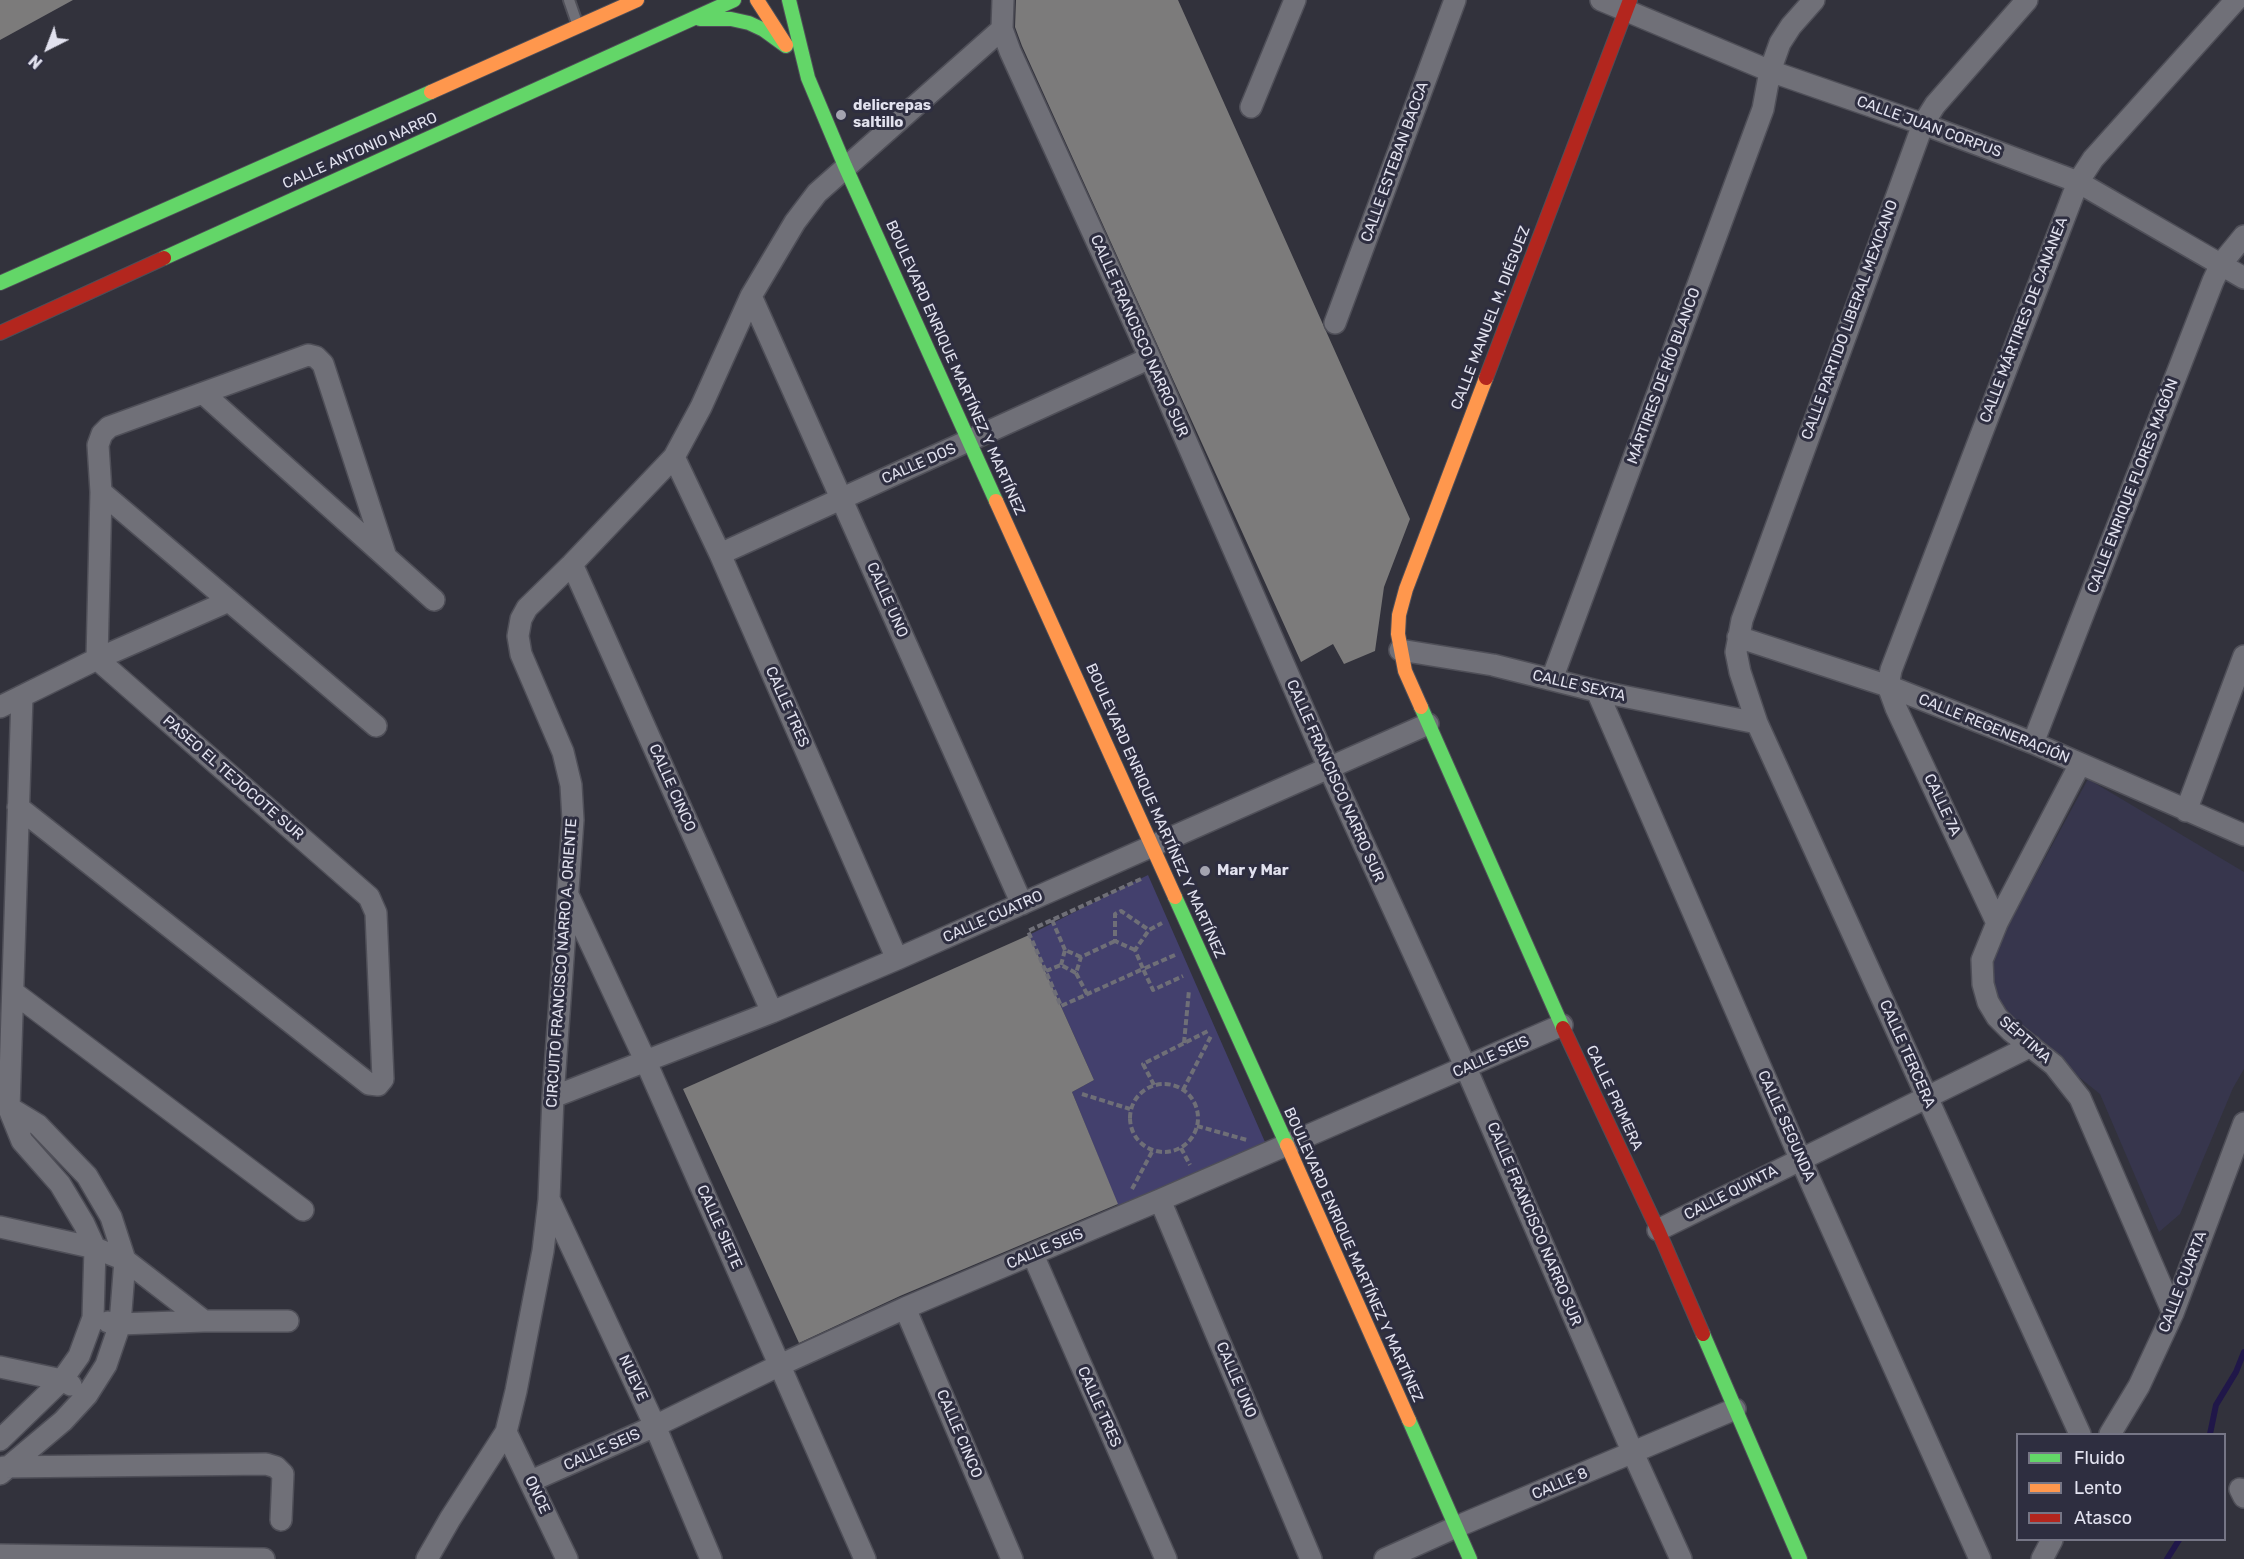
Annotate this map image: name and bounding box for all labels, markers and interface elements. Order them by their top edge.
north arrow [18,18,78,78]
text: N [25,51,46,73]
street label: CALLE ESTEBAN BACCA [1358,79,1432,245]
street label: CALLE JUAN CORPUS [1854,92,2004,162]
place label: delicrepas saltillo [853,97,931,132]
marker: delicrepas saltillo [834,108,848,122]
street label: CALLE ANTONIO NARRO [280,109,440,193]
street label: CALLE PARTIDO LIBERAL MEXICANO [1798,198,1902,442]
street label: CALLE MÁRTIRES DE CANANEA [1976,215,2072,425]
street label: BOULEVARD ENRIQUE MARTÍNEZ Y MARTÍNEZ [882,218,1028,518]
street label: CALLE MANUEL M. DIÉGUEZ [1448,224,1534,412]
street label: CALLE FRANCISCO NARRO SUR [1086,232,1192,440]
street label: MÁRTIRES DE RÍO BLANCO [1624,285,1704,467]
street label: CALLE ENRIQUE FLORES MAGÓN [2084,376,2182,596]
street label: CALLE DOS [879,440,959,488]
street label: CALLE UNO [862,559,912,641]
street label: BOULEVARD ENRIQUE MARTÍNEZ Y MARTÍNEZ [1082,661,1228,961]
street label: CALLE TRES [761,664,813,750]
street label: CALLE SEXTA [1531,667,1627,705]
street label: CALLE FRANCISCO NARRO SUR [1282,677,1388,885]
street label: CALLE REGENERACIÓN [1916,690,2072,768]
street label: PASEO EL TEJOCOTE SUR [159,712,307,844]
street label: CALLE CINCO [645,741,699,835]
street label: CALLE 7A [1920,771,1964,839]
street label: CIRCUITO FRANCISCO NARRO A. ORIENTE [543,818,581,1108]
place label: Mar y Mar [1217,862,1289,880]
marker: Mar y Mar [1198,864,1212,878]
street label: CALLE CUATRO [940,887,1046,947]
street label: CALLE TERCERA [1875,997,1939,1111]
street label: SÉPTIMA [1995,1013,2055,1067]
street label: CALLE SEIS [1450,1032,1532,1082]
street label: CALLE PRIMERA [1582,1043,1646,1153]
street label: CALLE SEGUNDA [1754,1068,1818,1184]
street label: BOULEVARD ENRIQUE MARTÍNEZ Y MARTÍNEZ [1280,1105,1426,1405]
street label: CALLE FRANCISCO NARRO SUR [1483,1119,1585,1329]
street label: CALLE QUINTA [1681,1162,1781,1224]
street label: CALLE SIETE [692,1182,746,1272]
street label: CALLE SEIS [1004,1225,1086,1273]
street label: CALLE CUARTA [2155,1229,2211,1335]
street label: CALLE UNO [1212,1339,1260,1421]
street label: NUEVE [615,1352,651,1404]
street label: CALLE TRES [1073,1364,1125,1450]
street label: CALLE CINCO [932,1387,986,1481]
street label: CALLE SEIS [561,1425,643,1475]
legend [2016,1433,2226,1541]
text: Fluido [2074,1447,2125,1469]
street label: CALLE 8 [1529,1464,1591,1504]
street label: ONCE [520,1473,554,1517]
text: Lento [2074,1477,2122,1499]
text: Atasco [2074,1507,2132,1529]

